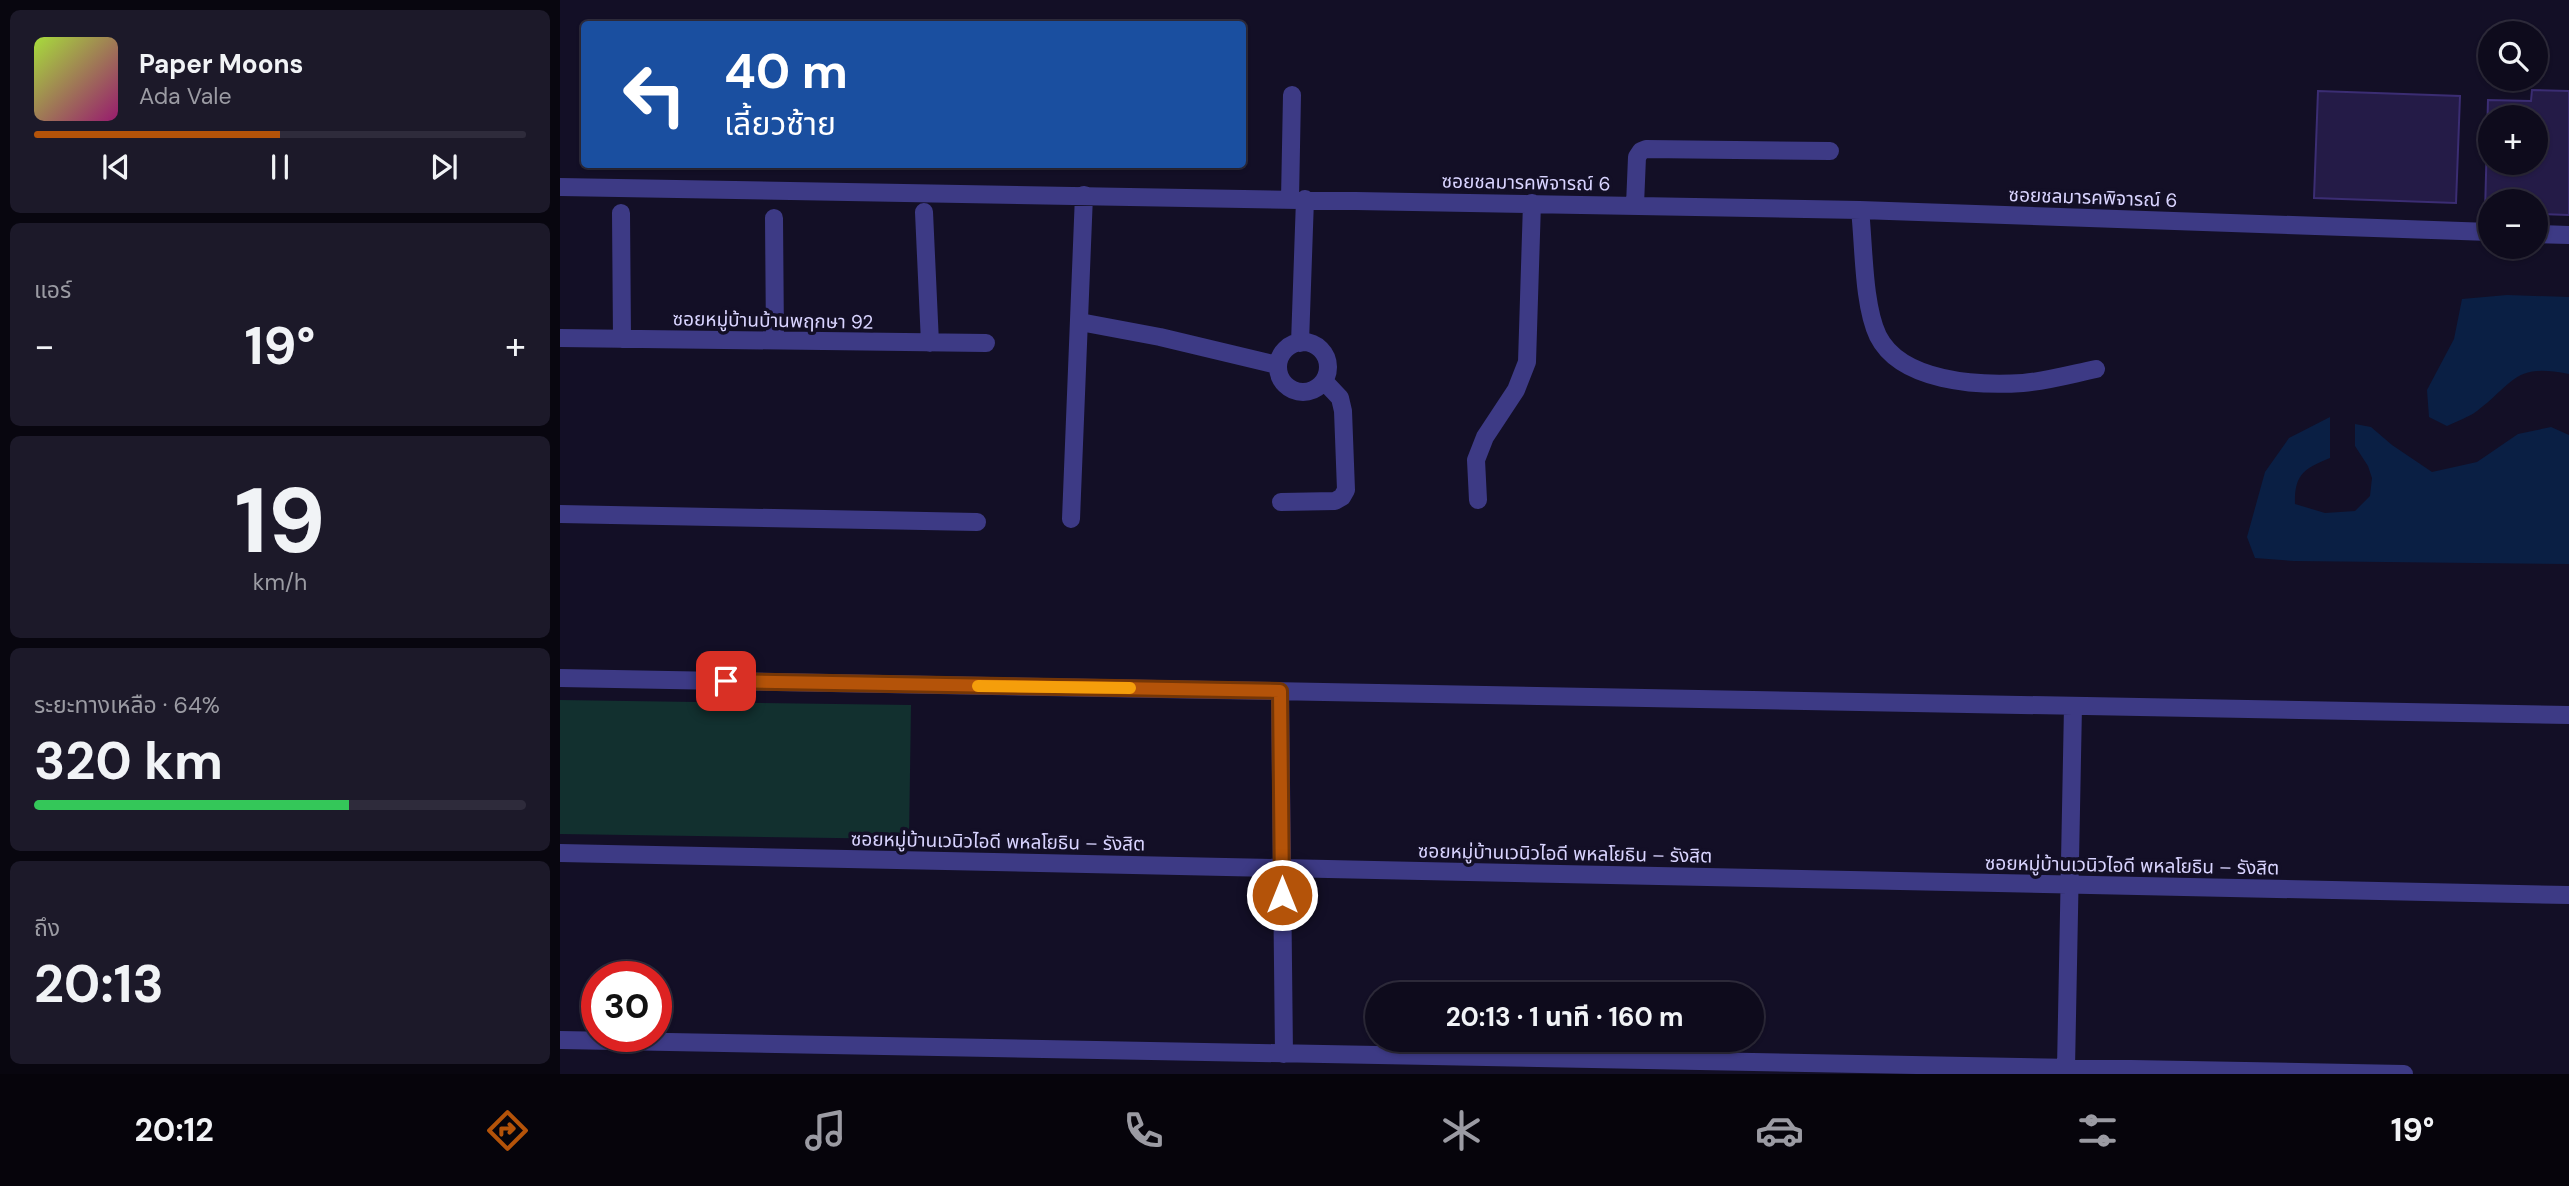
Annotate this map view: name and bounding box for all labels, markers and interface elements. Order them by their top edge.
map controls [2478,21,2548,259]
button: search [2478,21,2548,91]
text: 40 m [724,39,848,103]
text: Paper Moons [139,47,303,81]
icon: left [609,49,700,140]
text: Ada Vale [139,81,232,111]
text: เลี้ยวซ้าย [724,103,836,145]
button: + [2478,105,2548,175]
icon: previous [97,148,135,186]
icon: pause [261,148,299,186]
icon: next [425,148,463,186]
street label: ซอยชลมารคพิจารณ์ 6 [1441,169,1611,196]
street label: ซอยชลมารคพิจารณ์ 6 [2008,182,2178,213]
button: − [2478,189,2548,259]
text: แอร์ [34,275,71,305]
street label: ซอยหมู่บ้านบ้านพฤกษา 92 [672,306,874,335]
text: 19° [245,312,315,380]
text: − [34,321,55,371]
text: + [505,321,526,371]
text: 19 [235,462,325,580]
text: km/h [253,567,307,597]
pin [696,651,756,711]
icon: arrive [707,662,745,700]
text: ระยะทางเหลือ · 64% [34,690,220,720]
text: 320 km [34,727,223,795]
street label: ซอยหมู่บ้านเวนิวไอดี พหลโยธิน – รังสิต [851,826,1145,857]
street label: ซอยหมู่บ้านเวนิวไอดี พหลโยธิน – รังสิต [1418,838,1712,869]
street label: ซอยหมู่บ้านเวนิวไอดี พหลโยธิน – รังสิต [1985,850,2279,881]
position arrow [1245,858,1319,932]
text: ถึง [34,913,60,943]
text: 20:13 [34,950,164,1018]
speed limit sign: 30 [581,961,672,1052]
text: 20:13 · 1 นาที · 160 m [1446,1000,1683,1034]
icon: directions [483,1106,532,1155]
icon: music [801,1106,850,1155]
icon: phone [1119,1106,1168,1155]
icon: climate [1437,1106,1486,1155]
icon: car [1755,1106,1804,1155]
icon: filters [2073,1106,2122,1155]
text: 20:12 [135,1109,214,1151]
text: 19° [2391,1109,2434,1151]

